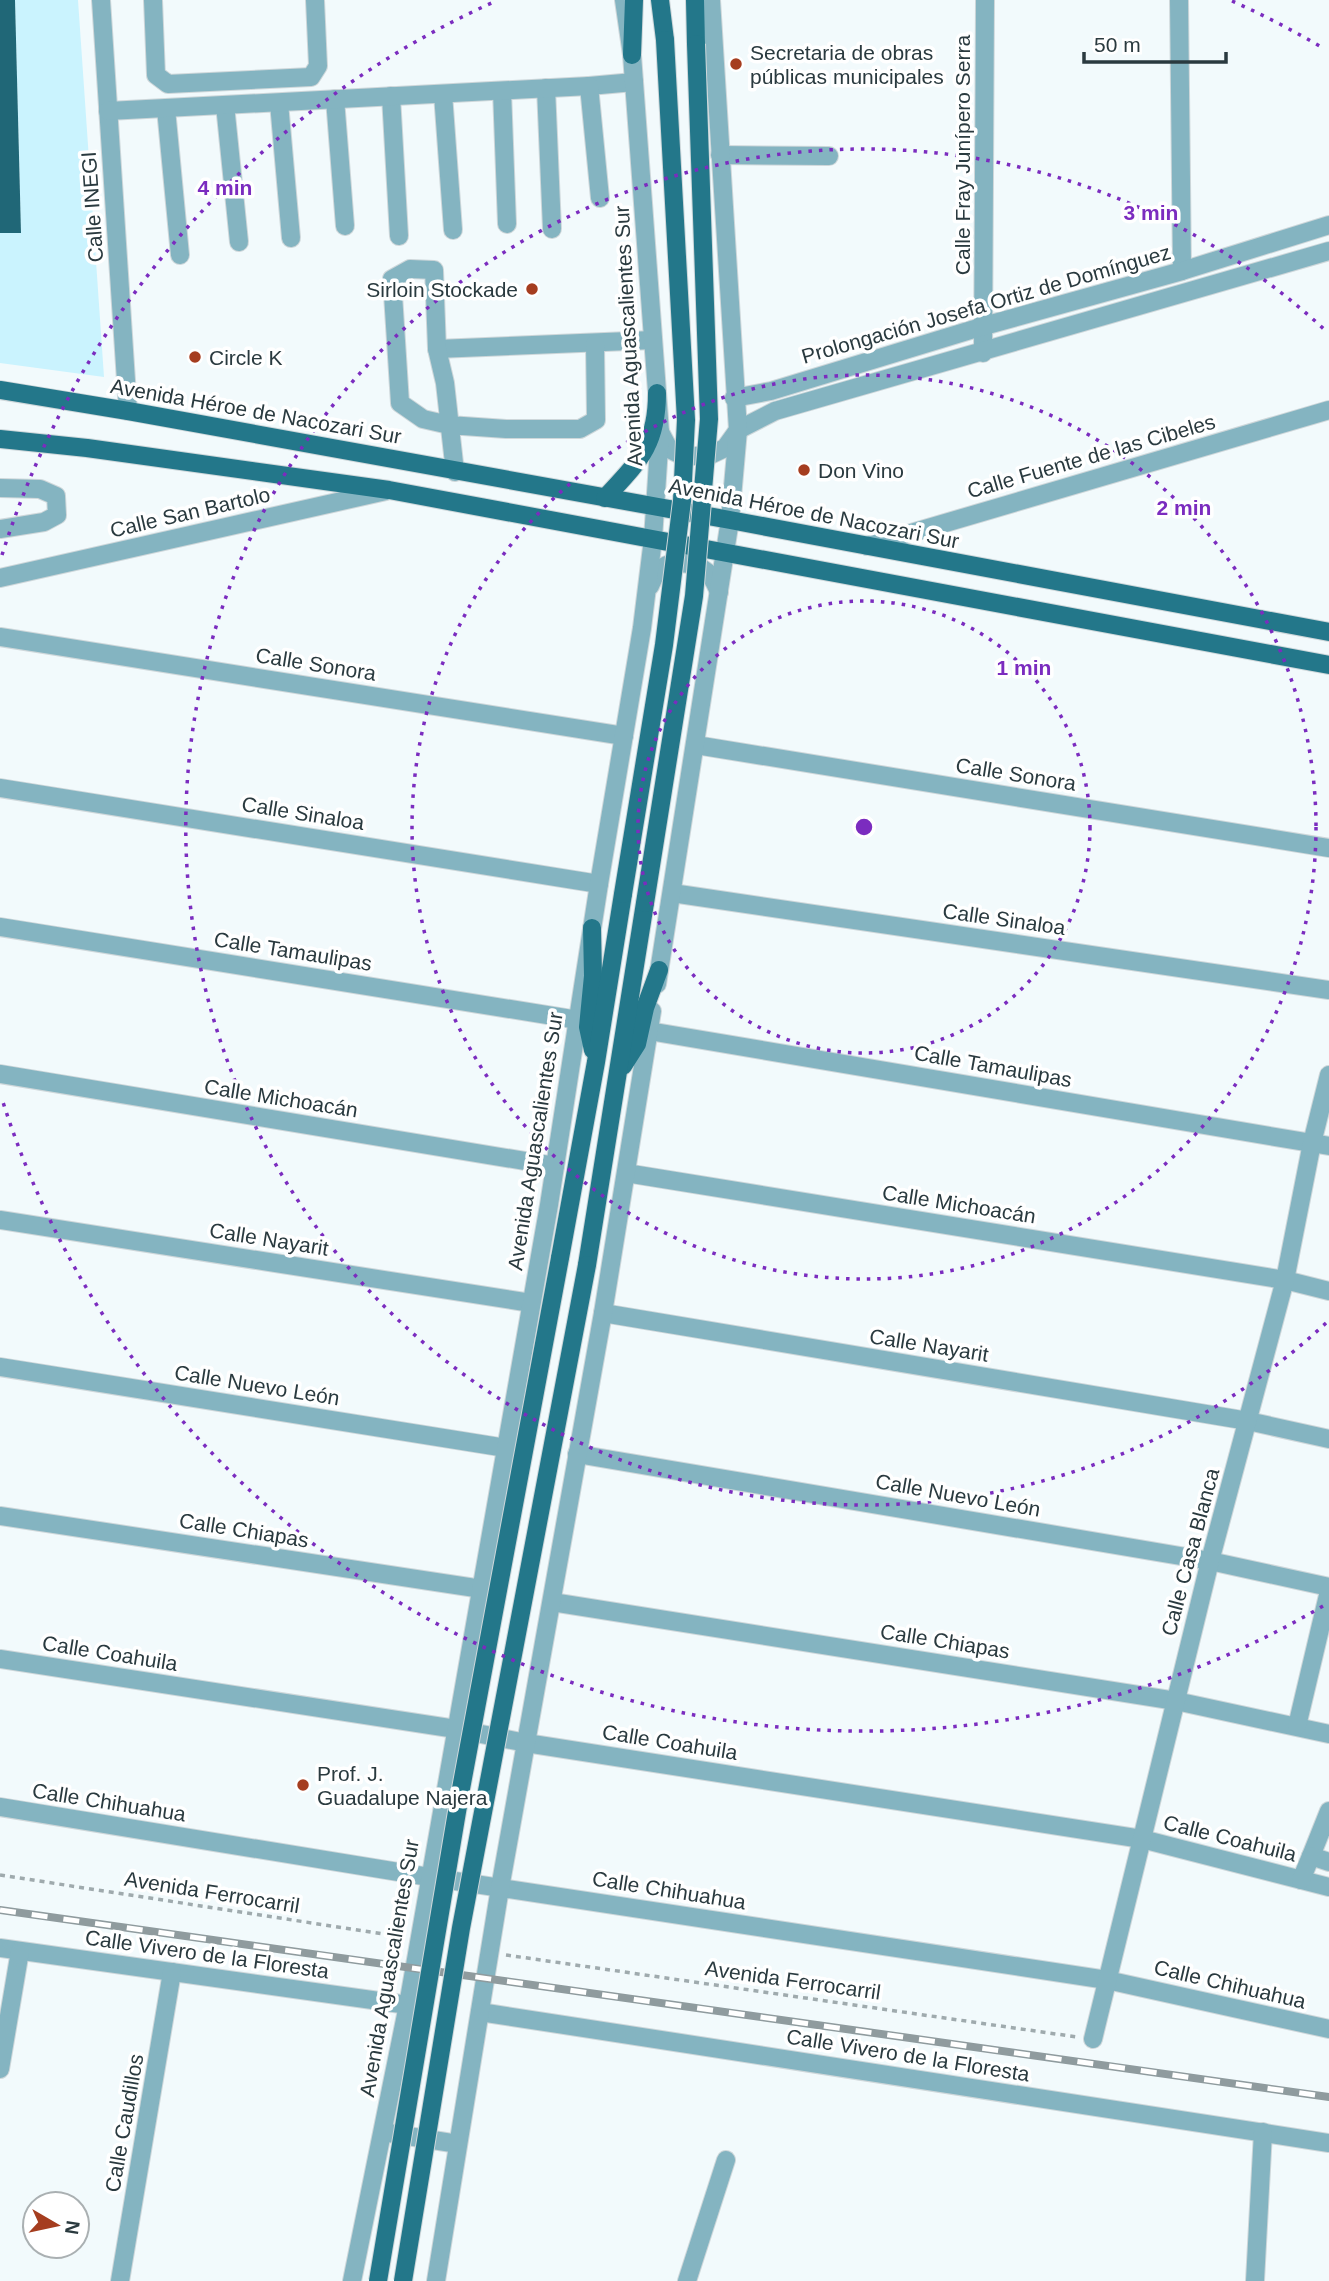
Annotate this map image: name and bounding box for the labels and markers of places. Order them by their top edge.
place label: Secretaria de obras públicas municipales [750,41,944,88]
marker: Secretaria de obras públicas municipales [728,56,744,72]
place label: Sirloin Stockade [366,278,518,301]
marker: Sirloin Stockade [524,281,540,297]
place label: Circle K [209,346,283,369]
marker: Circle K [187,349,203,365]
place label: Don Vino [818,459,904,482]
marker: Don Vino [796,462,812,478]
centre of rings [852,815,876,839]
place label: Prof. J. Guadalupe Najera [317,1762,488,1809]
marker: Prof. J. Guadalupe Najera [295,1777,311,1793]

